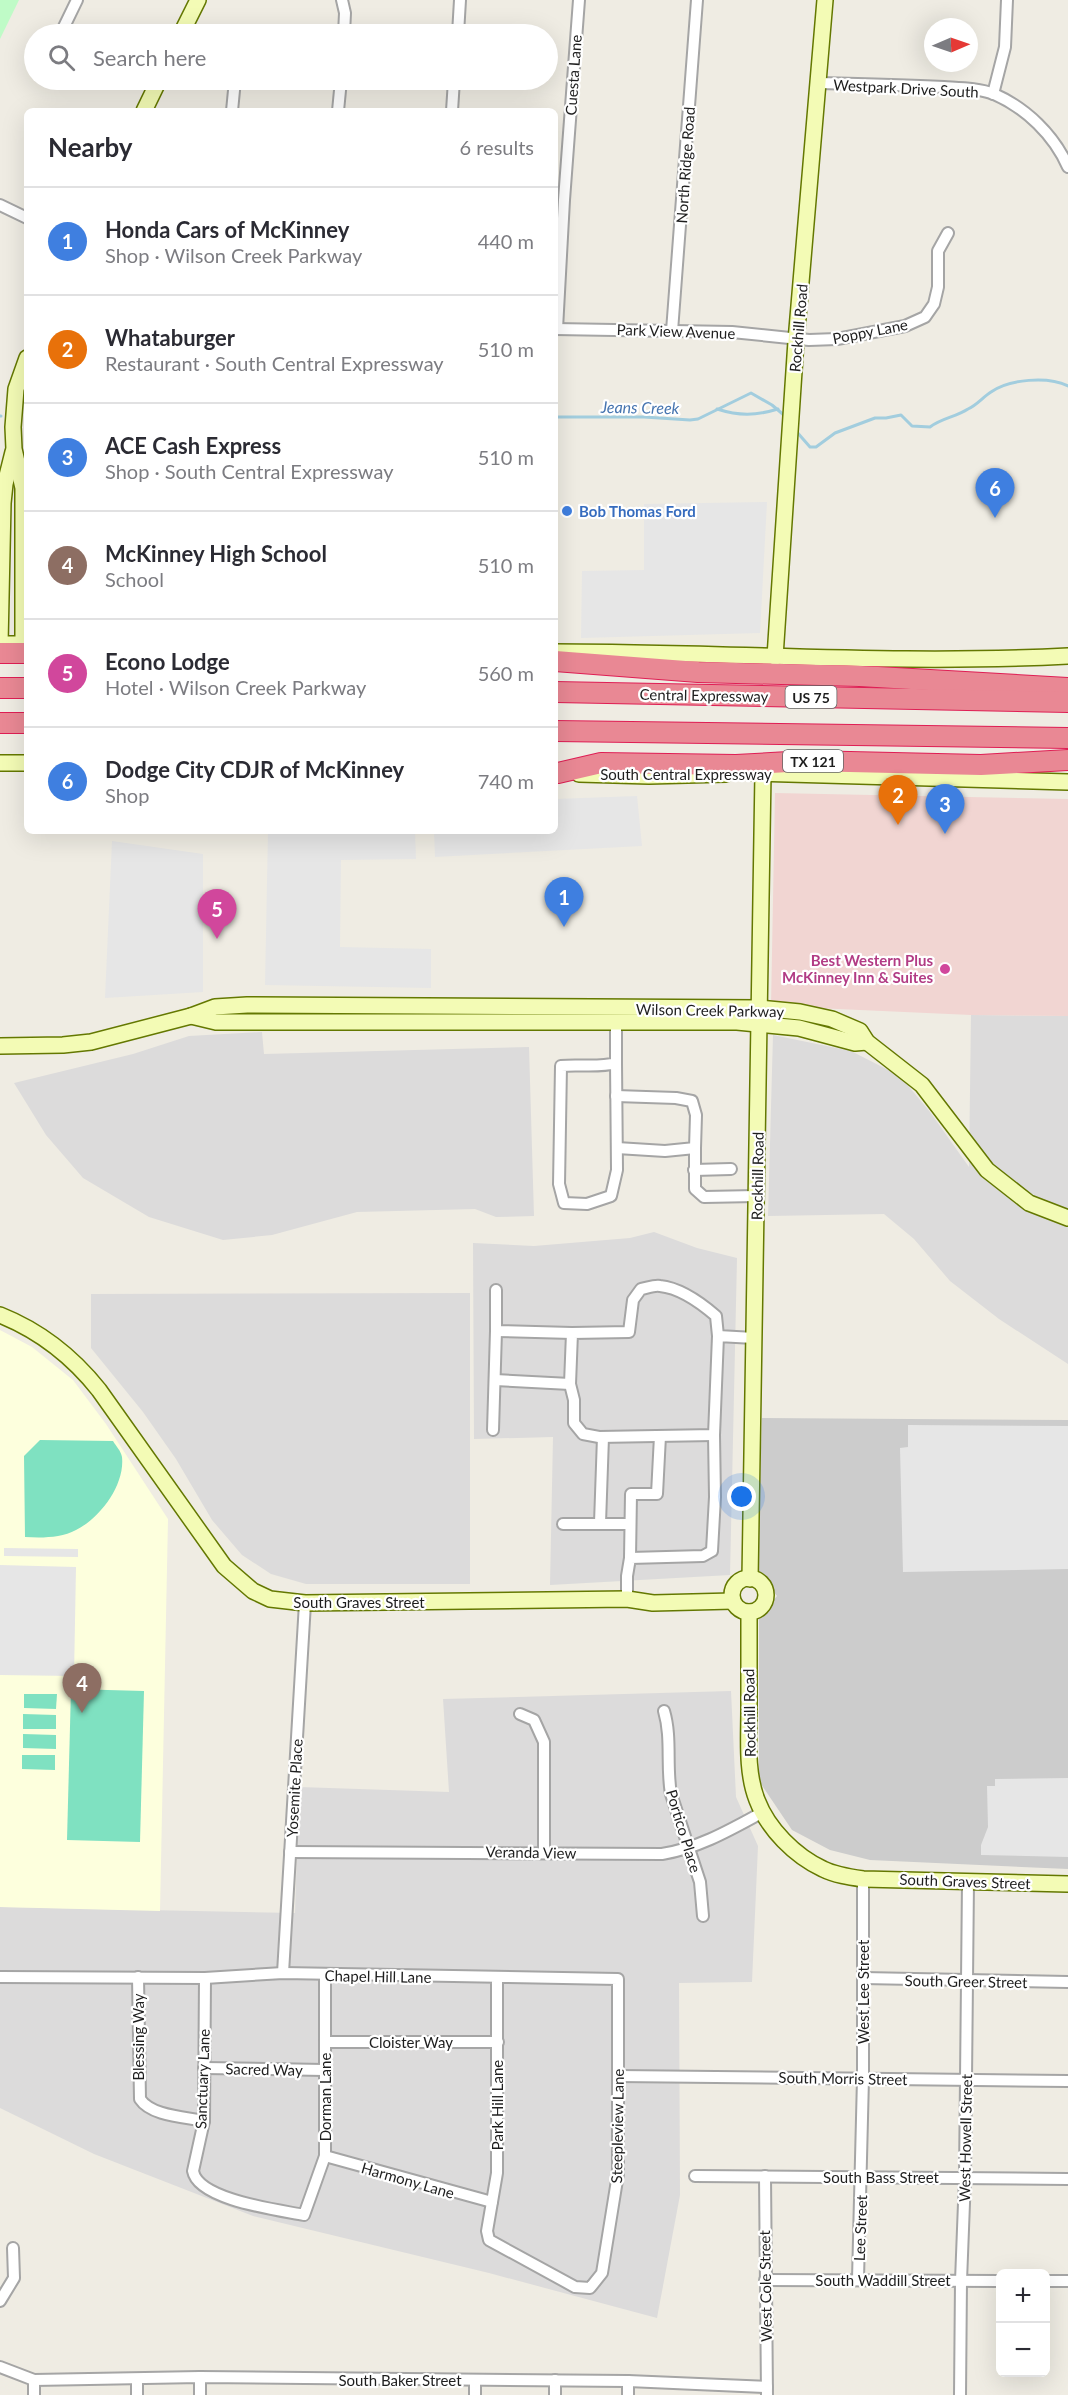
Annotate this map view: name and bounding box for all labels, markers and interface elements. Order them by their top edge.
north arrow [924,18,978,72]
search box [24,24,558,90]
street label: Cuesta Lane [561,34,585,116]
icon: search [45,41,78,74]
text: Search here [93,44,206,71]
street label: Westpark Drive South [833,75,979,101]
street label: North Ridge Road [672,106,698,224]
text: Nearby [48,131,133,163]
text: 6 results [459,135,534,159]
text: Honda Cars of McKinney [105,216,349,243]
text: 1 [62,229,73,253]
text: 440 m [478,229,534,253]
text: Shop · Wilson Creek Parkway [105,243,362,267]
street label: Rockhill Road [785,283,811,373]
street label: Poppy Lane [831,315,909,347]
street label: Park View Avenue [616,320,736,342]
text: Whataburger [105,324,235,351]
text: 2 [62,337,73,361]
text: 510 m [478,337,534,361]
text: Restaurant · South Central Expressway [105,351,444,375]
water label: Jeans Creek [600,397,680,417]
text: ACE Cash Express [105,432,281,459]
text: 3 [62,445,73,469]
text: 510 m [478,445,534,469]
text: Shop · South Central Expressway [105,459,393,483]
pin: 6 [976,468,1014,518]
place label: Bob Thomas Ford [579,502,696,520]
marker: Bob Thomas Ford [560,504,574,518]
text: McKinney High School [105,540,327,567]
text: 4 [62,553,73,577]
text: 510 m [478,553,534,577]
text: School [105,567,164,591]
text: Econo Lodge [105,648,230,675]
text: 5 [62,661,73,685]
text: 560 m [478,661,534,685]
text: Hotel · Wilson Creek Parkway [105,675,366,699]
street label: Central Expressway [639,685,769,705]
road number: US 75 [786,686,836,708]
road number: TX 121 [783,750,843,772]
text: Dodge City CDJR of McKinney [105,756,404,783]
street label: South Central Expressway [600,765,772,783]
text: 6 [62,769,73,793]
text: 740 m [478,769,534,793]
pin: 2 [878,776,918,825]
text: Shop [105,783,149,807]
pin: 3 [926,784,964,834]
pin: 1 [544,878,584,927]
pin: 5 [198,890,236,939]
place label: Best Western Plus McKinney Inn & Suites [782,951,933,986]
marker: Best Western Plus McKinney Inn & Suites [938,962,952,976]
street label: Wilson Creek Parkway [636,1000,785,1020]
street label: Rockhill Road [747,1132,767,1220]
your location [727,1482,756,1511]
street label: South Graves Street [293,1593,425,1611]
pin: 4 [62,1664,101,1713]
street label: Rockhill Road [739,1669,759,1757]
street label: Yosemite Place [282,1738,306,1838]
street label: Portico Place [663,1787,705,1875]
street label: Veranda View [486,1842,577,1862]
street label: South Graves Street [899,1870,1032,1892]
street label: West Lee Street [854,1939,872,2044]
street label: Chapel Hill Lane [324,1966,432,1986]
street label: South Greer Street [904,1971,1028,1991]
street label: Blessing Way [129,1993,147,2081]
street label: Sanctuary Lane [191,2028,213,2129]
street label: Cloister Way [369,2033,453,2051]
street label: Dorman Lane [316,2053,334,2141]
street label: Sacred Way [225,2059,303,2079]
street label: Park Hill Lane [488,2060,506,2150]
street label: Steepleview Lane [607,2068,627,2183]
street label: South Morris Street [778,2068,908,2088]
street label: West Howell Street [955,2073,975,2202]
street label: Harmony Lane [359,2158,457,2202]
street label: South Bass Street [823,2168,940,2186]
street label: Lee Street [850,2194,870,2261]
street label: West Cole Street [755,2229,775,2342]
map controls [996,2269,1050,2377]
button: + [996,2269,1050,2323]
street label: South Waddill Street [815,2271,951,2289]
button: − [996,2323,1050,2377]
street label: South Baker Street [338,2371,462,2389]

